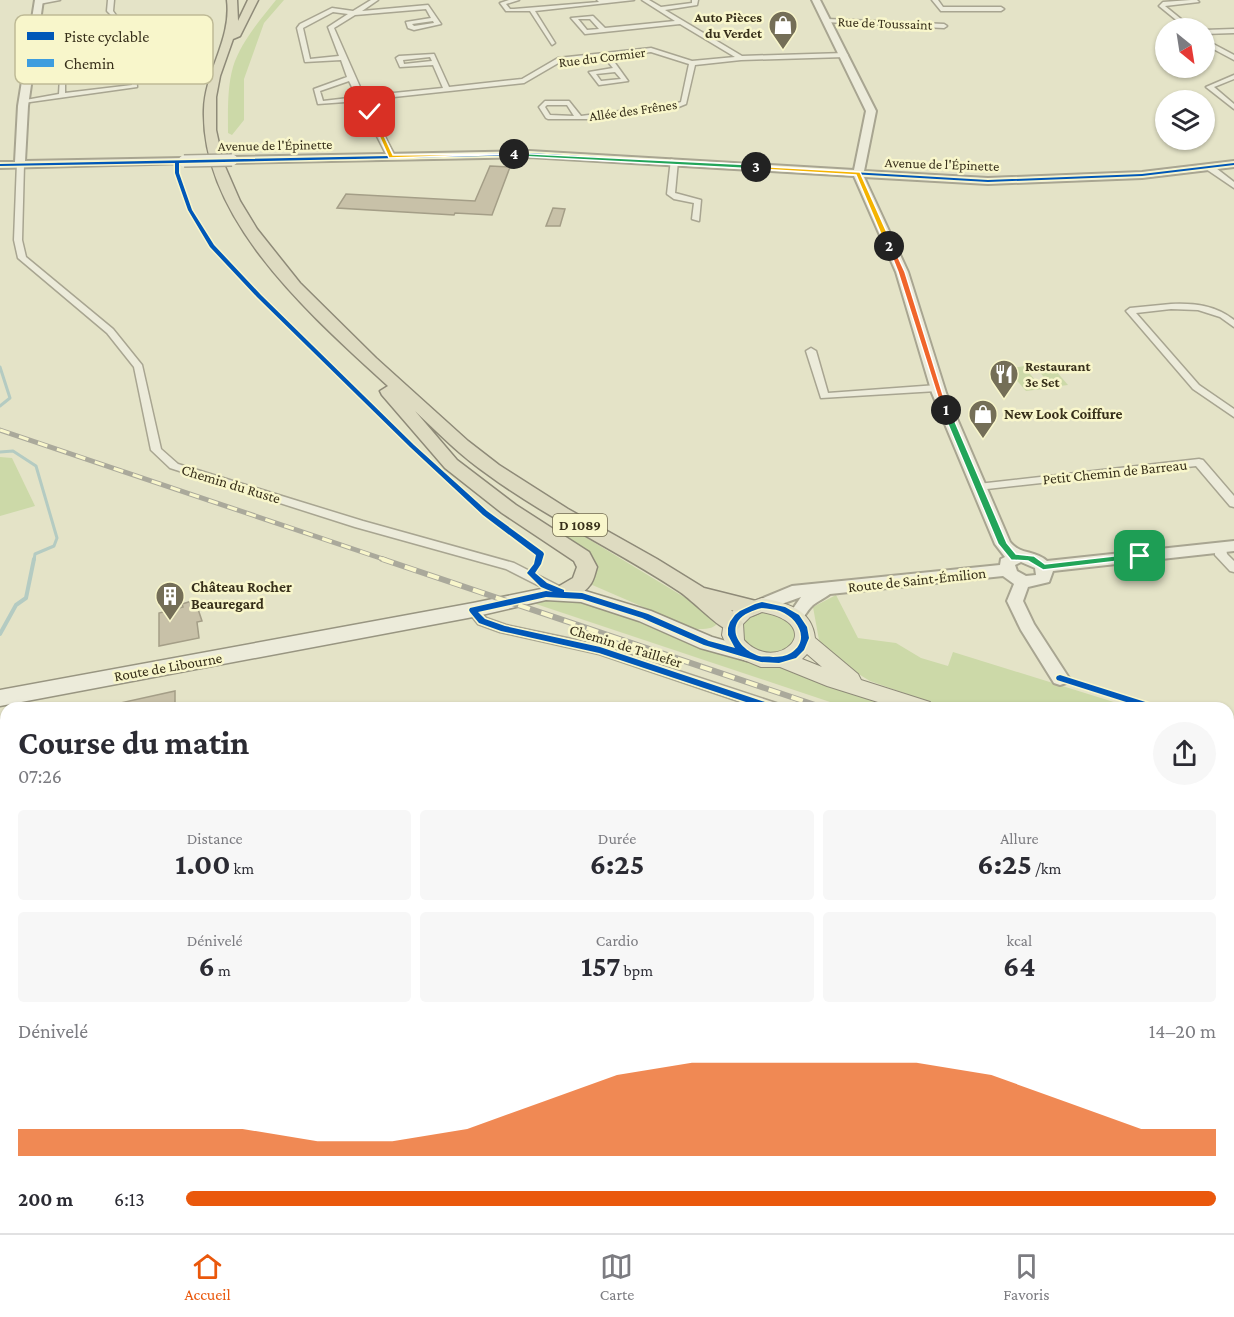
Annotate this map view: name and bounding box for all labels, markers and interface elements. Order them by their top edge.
place label: Auto Pièces du Verdet [693,9,763,41]
shop icon: Auto Pièces du Verdet [767,9,799,51]
street label: Rue de Toussaint [837,13,933,33]
legend [15,15,213,84]
north arrow [1155,18,1215,78]
map controls [1155,18,1215,150]
text: Piste cyclable [64,28,149,46]
street label: Rue du Cormier [558,44,646,70]
text: Chemin [64,55,115,72]
pin [344,86,395,137]
button: layers [1155,90,1215,150]
icon: check [353,95,386,128]
street label: Allée des Frênes [588,96,678,124]
street label: Avenue de l'Épinette [218,136,332,154]
pin: 4 [499,139,529,169]
text: 4 [510,145,518,162]
pin: 3 [741,152,771,182]
street label: Avenue de l'Épinette [885,154,999,174]
text: 3 [752,158,760,175]
pin: 2 [874,231,904,261]
text: 2 [885,237,893,254]
restaurant icon: Restaurant 3e Set [988,358,1020,400]
place label: Restaurant 3e Set [1025,358,1091,390]
pin: 1 [931,395,961,425]
shop icon: New Look Coiffure [967,398,999,440]
text: 1 [943,401,949,418]
place label: New Look Coiffure [1004,406,1122,422]
street label: Petit Chemin de Barreau [1042,456,1188,488]
street label: Chemin du Ruste [180,461,283,507]
road number: D 1089 [553,514,607,536]
pin [1114,530,1165,581]
icon: arrive [1123,539,1156,572]
street label: Route de Saint-Émilion [847,565,987,595]
place label: Château Rocher Beauregard [191,579,292,612]
building icon: Château Rocher Beauregard [154,580,186,622]
street label: Chemin de Taillefer [568,621,685,671]
street label: Route de Libourne [113,650,224,684]
button: share [1153,722,1216,785]
text: Course du matin [18,724,249,761]
text: 07:26 [18,765,62,787]
text: Distance [187,830,243,847]
text: Durée [598,830,636,847]
text: Allure [1000,830,1039,847]
text: 1.00 [175,847,231,880]
text: 6:25 [590,847,644,880]
text: 6:25 [977,847,1032,880]
text: km [231,860,254,877]
text: /km [1032,860,1061,877]
text: Dénivelé [187,932,243,949]
text: Cardio [596,932,638,949]
text: kcal [1006,932,1032,949]
text: 6 [199,949,215,982]
text: 157 [581,949,621,982]
text: 64 [1003,949,1036,982]
text: m [215,962,231,979]
text: bpm [621,962,653,979]
text: Dénivelé [18,1020,88,1042]
text: 14–20 m [1149,1020,1216,1042]
text: 200 m [18,1188,73,1210]
text: 6:13 [114,1188,145,1210]
tab: Accueil [184,1250,231,1303]
tab: Carte [600,1250,634,1303]
tab: Favoris [1003,1250,1049,1303]

